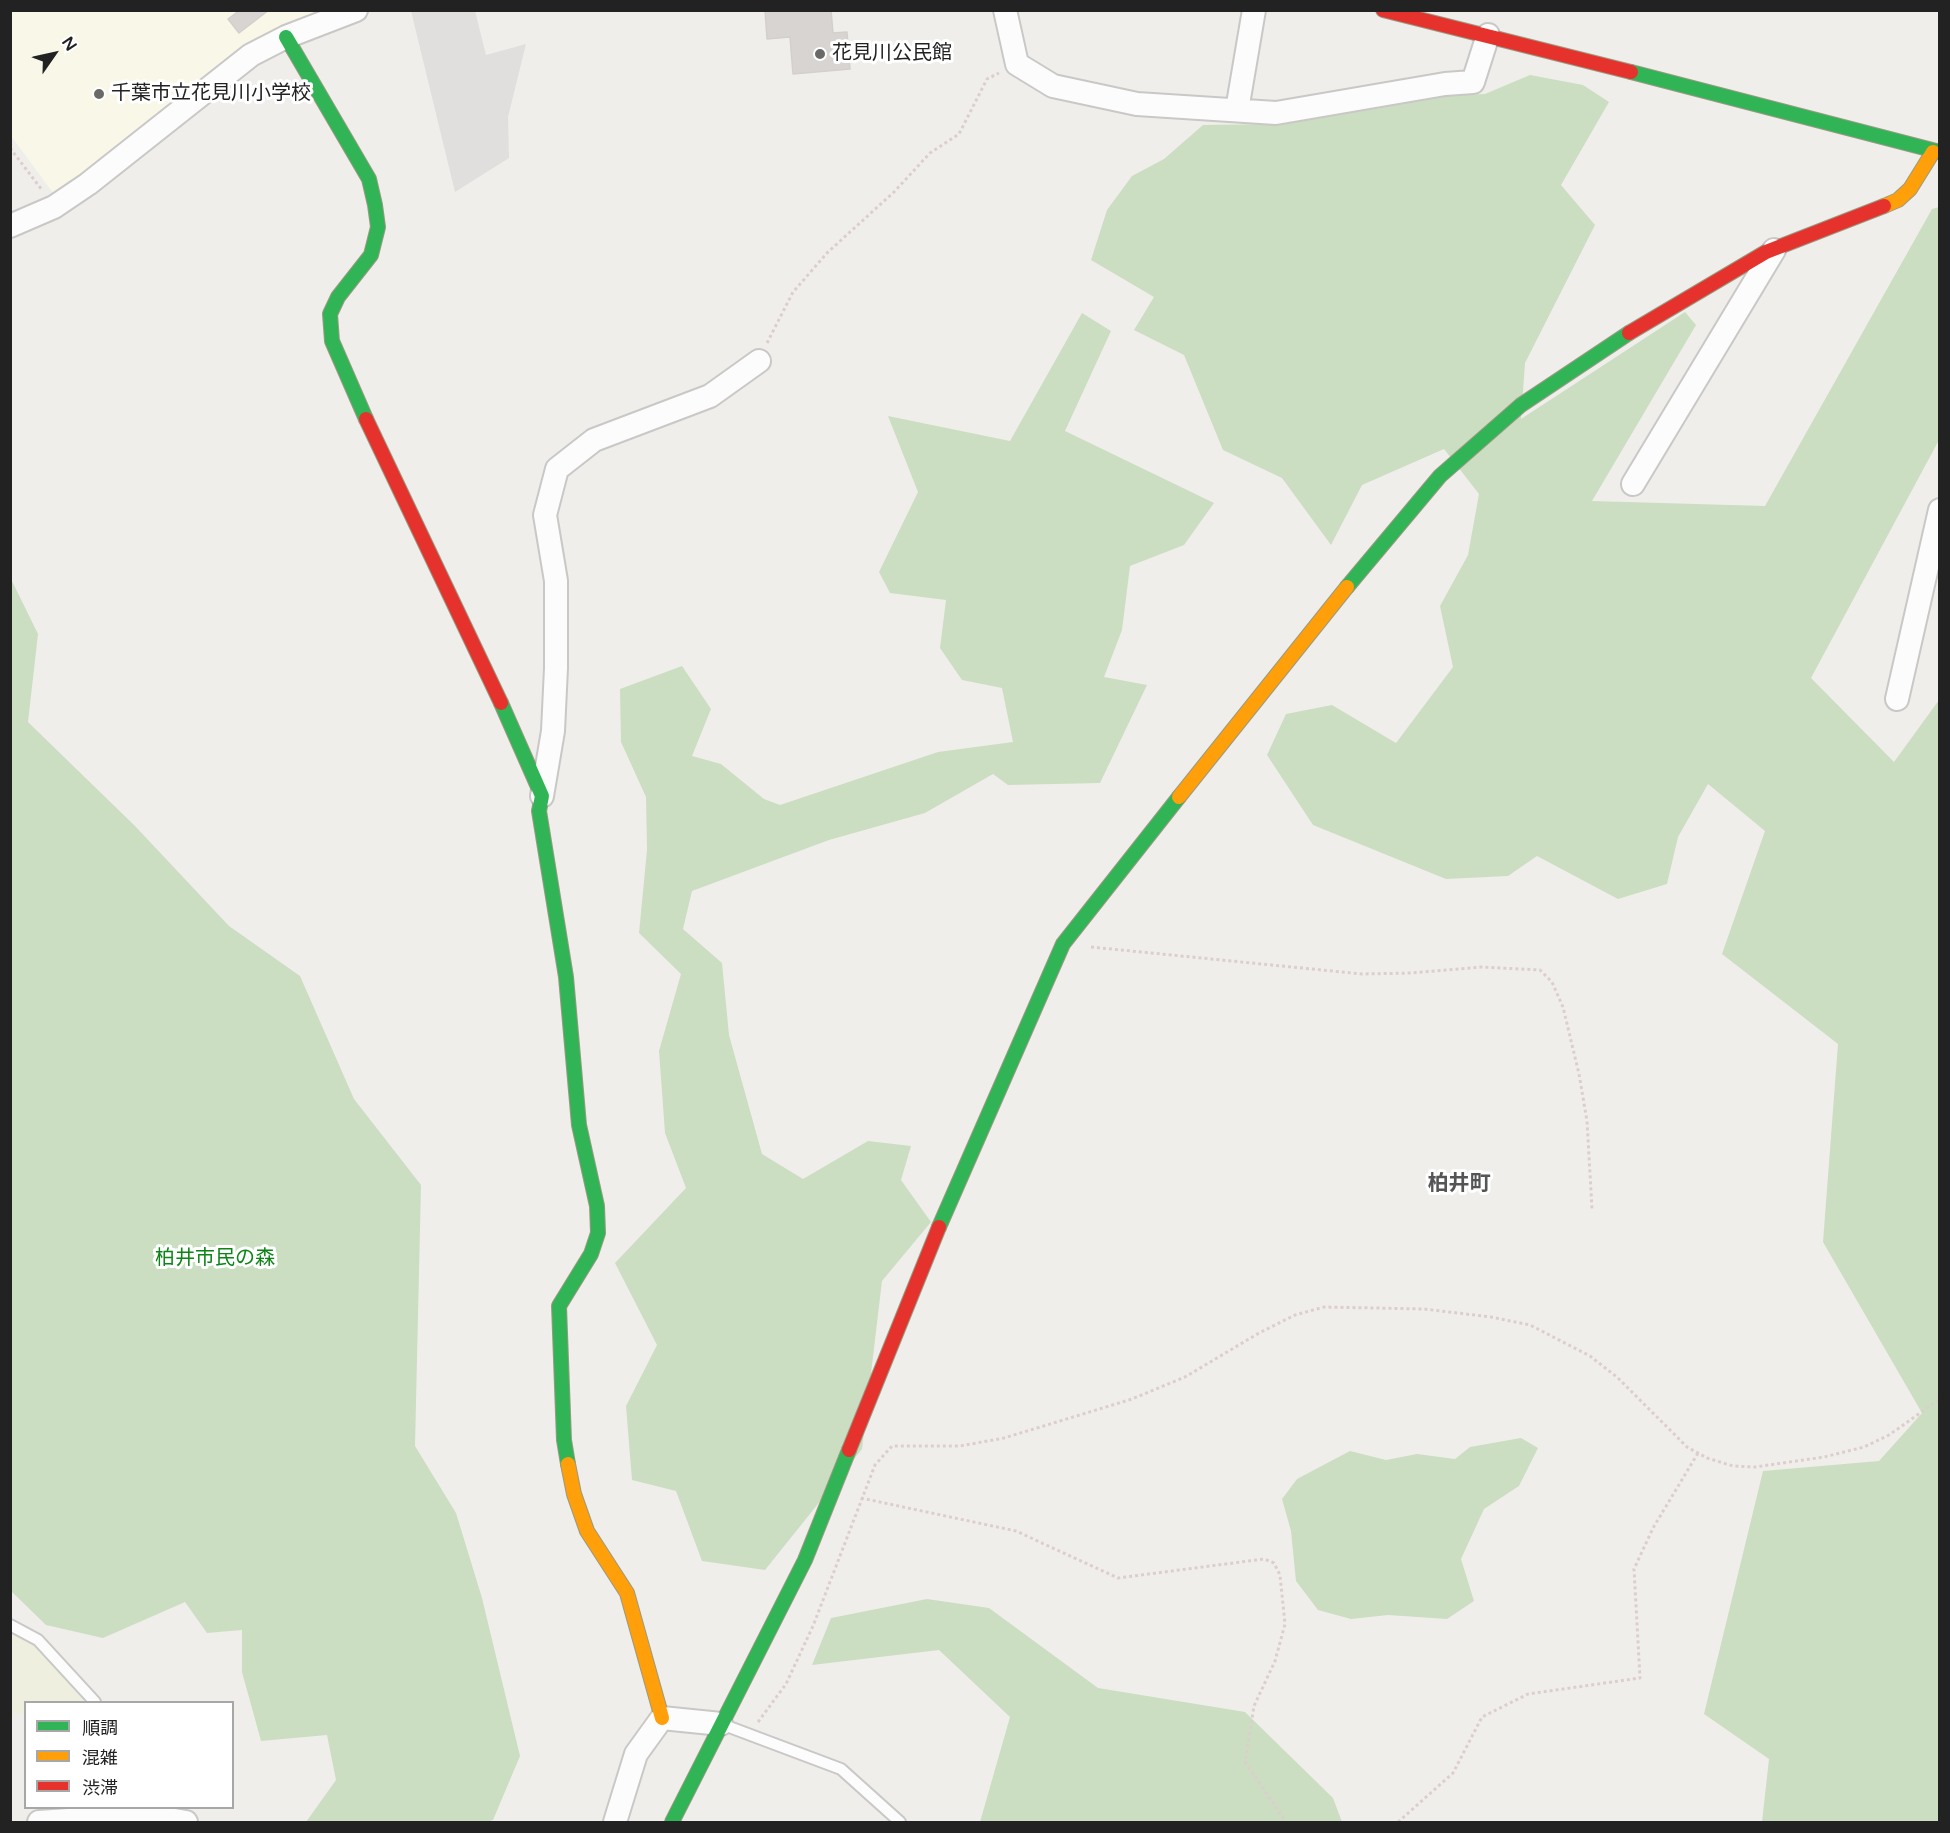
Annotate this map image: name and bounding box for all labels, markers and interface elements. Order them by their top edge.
north arrow [24,24,84,84]
text: N [57,33,81,55]
place label: 花見川公民館 [832,42,952,66]
marker: 花見川公民館 [813,47,827,61]
place label: 千葉市立花見川小学校 [111,82,311,106]
marker: 千葉市立花見川小学校 [92,87,106,101]
district label: 柏井町 [1428,1171,1490,1197]
park label: 柏井市民の森 [155,1247,275,1271]
legend [24,1701,234,1809]
text: 順調 [82,1717,118,1739]
text: 混雑 [82,1747,118,1769]
text: 渋滞 [82,1777,118,1799]

